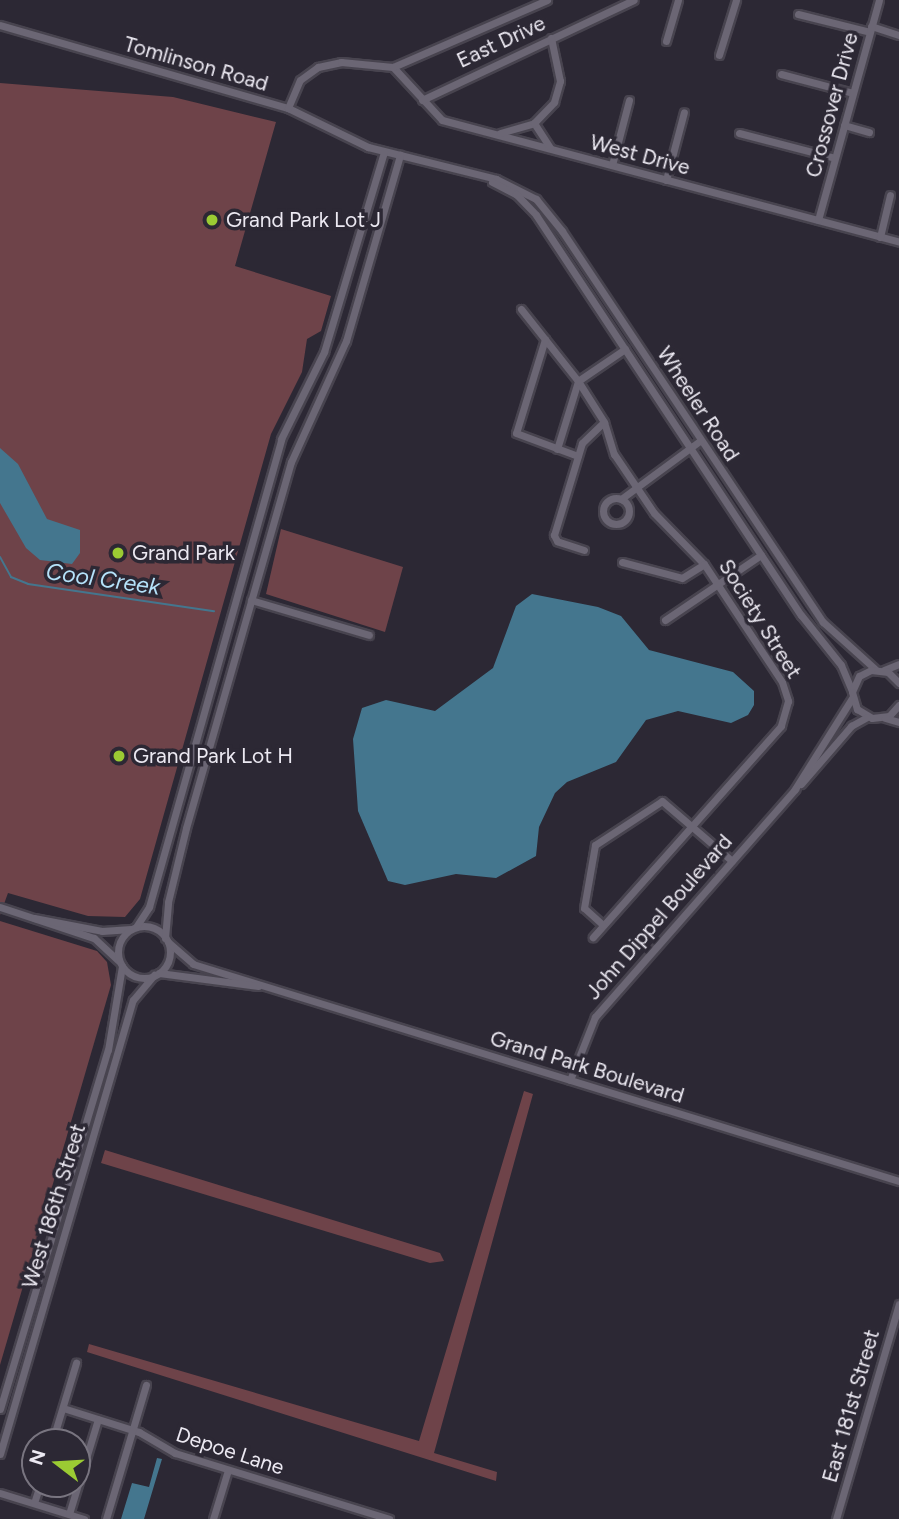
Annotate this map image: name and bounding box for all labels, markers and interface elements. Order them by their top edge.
street label: East Drive [453,11,549,73]
street label: Crossover Drive [801,30,863,180]
street label: Tomlinson Road [121,31,271,97]
street label: West Drive [587,130,693,180]
place label: Grand Park Lot J [226,207,381,233]
marker: Grand Park Lot J [204,212,220,228]
street label: Wheeler Road [652,342,744,466]
place label: Grand Park [132,540,235,566]
marker: Grand Park [110,545,126,561]
street label: Society Street [713,555,807,683]
water label: Cool Creek [44,557,162,601]
place label: Grand Park Lot H [133,743,293,769]
marker: Grand Park Lot H [111,748,127,764]
street label: John Dippel Boulevard [580,829,738,1005]
street label: Grand Park Boulevard [487,1026,687,1108]
street label: West 186th Street [17,1121,91,1291]
street label: East 181st Street [817,1327,885,1485]
street label: Depoe Lane [173,1422,287,1480]
north arrow [21,1428,91,1498]
text: N [24,1447,50,1468]

